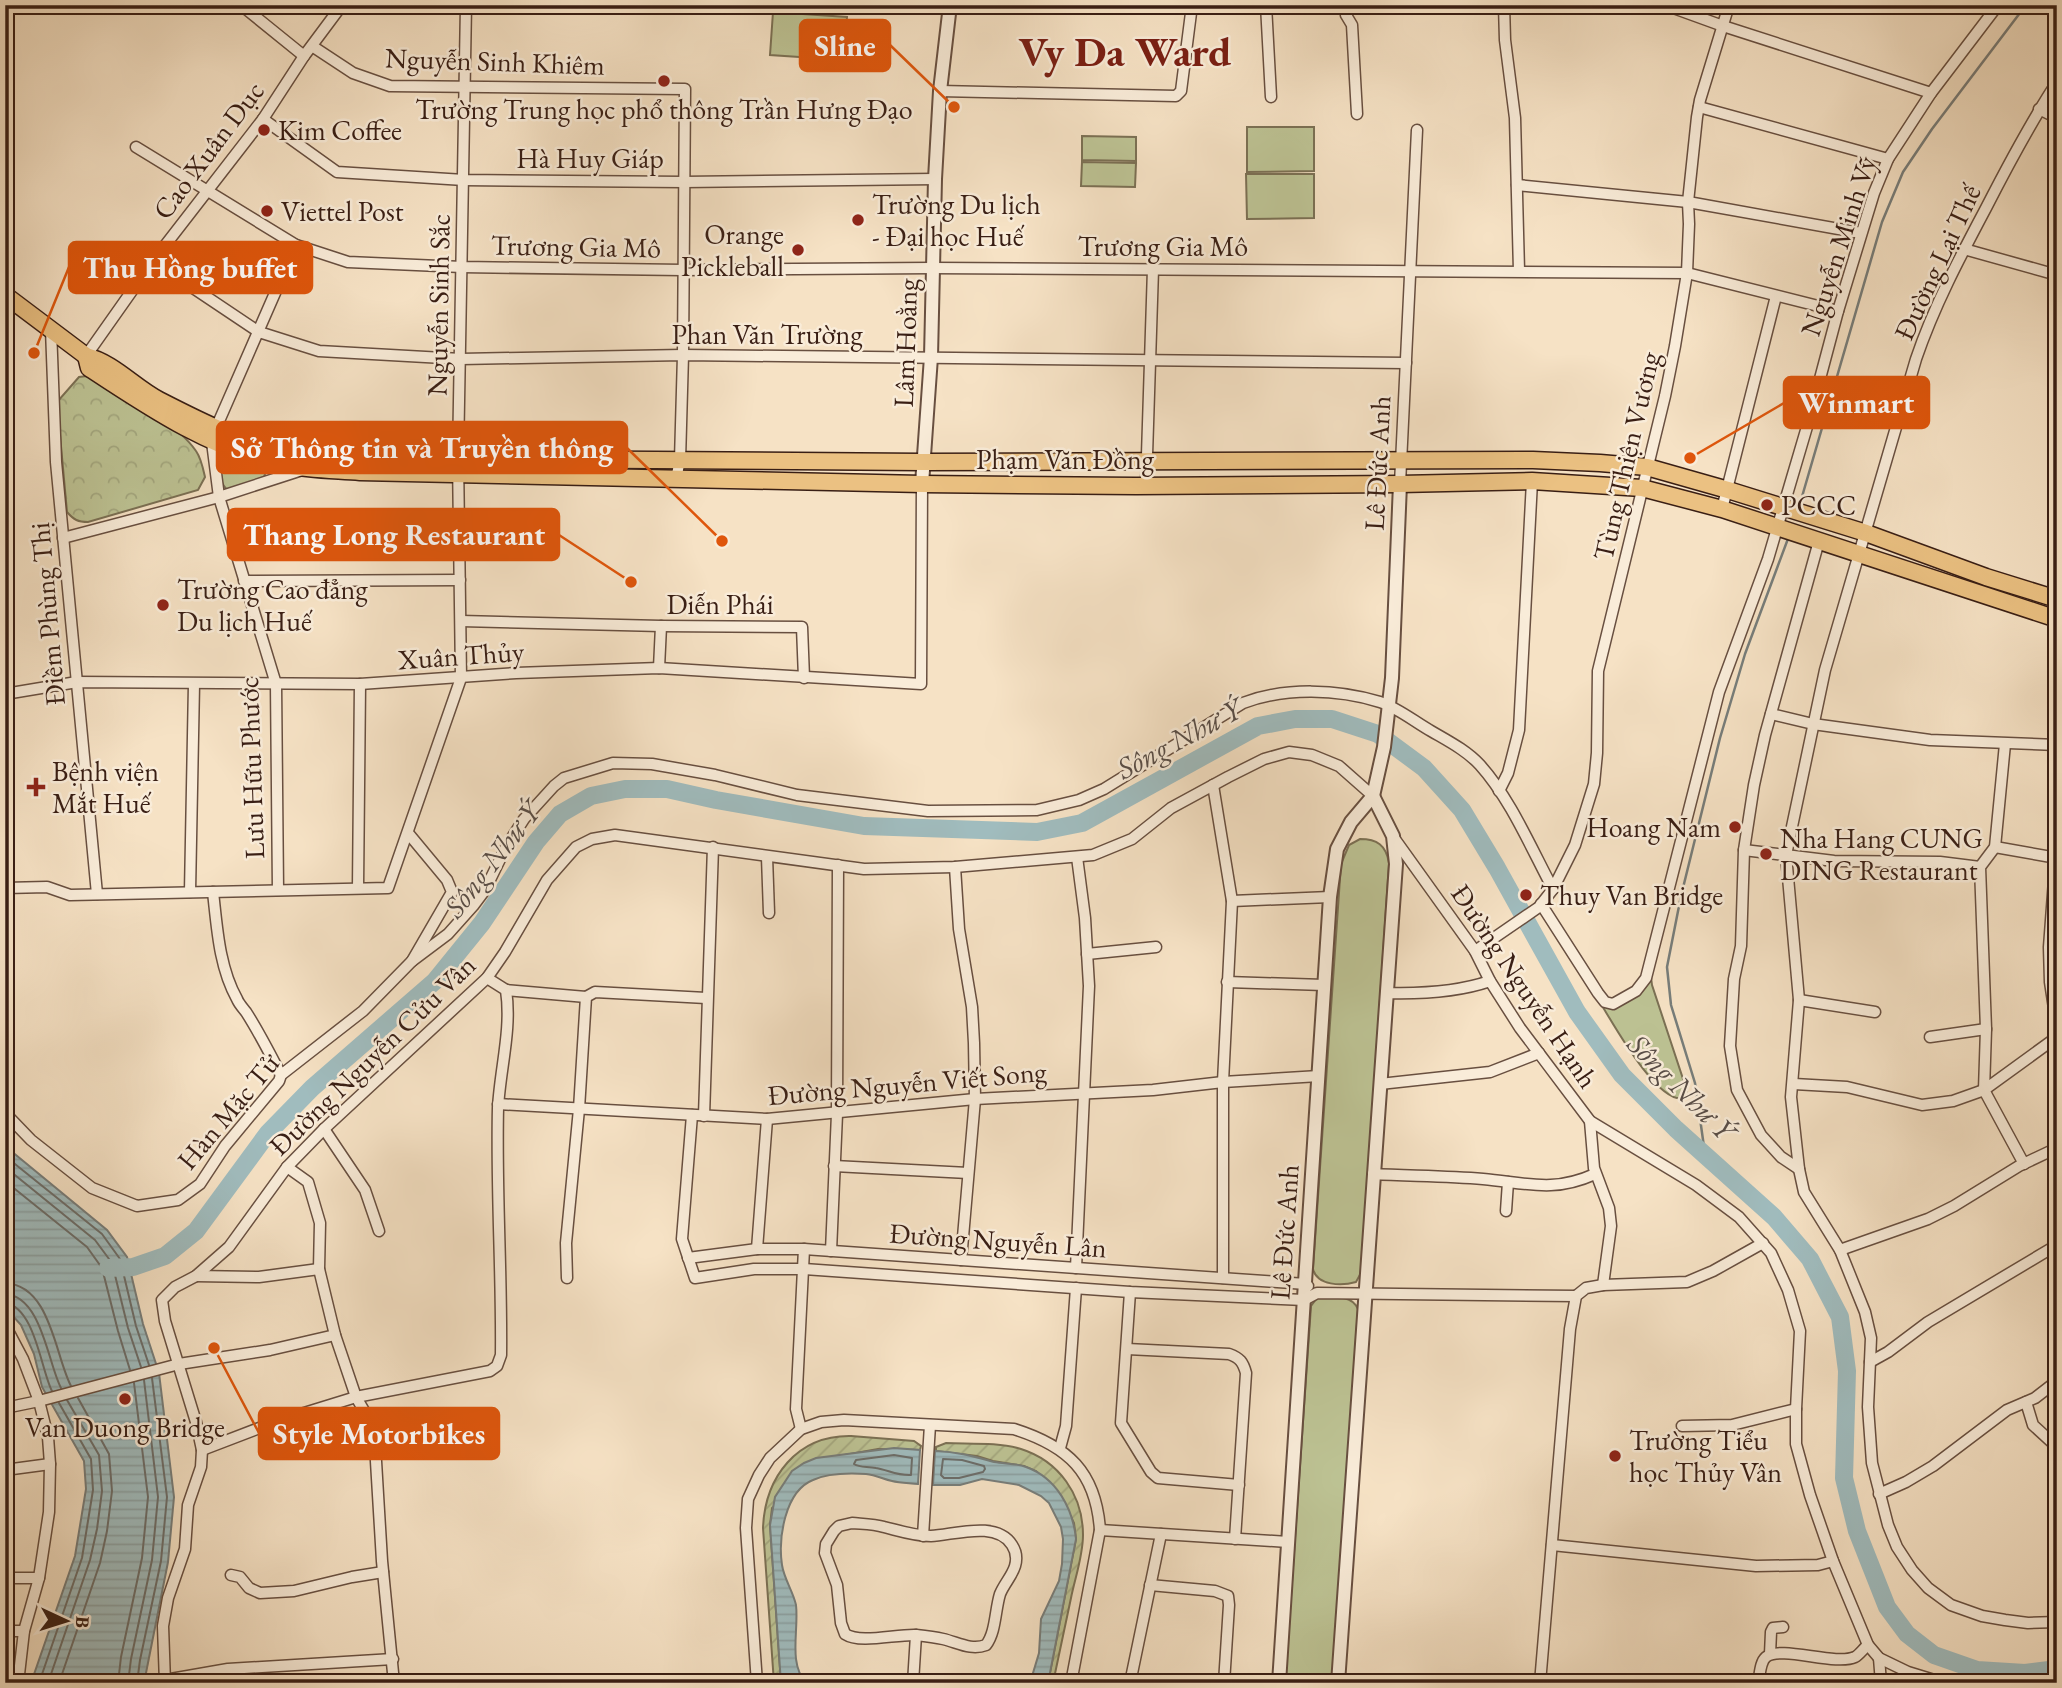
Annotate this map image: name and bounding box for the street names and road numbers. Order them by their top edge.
street label: Nguyễn Sinh Khiêm [385,39,606,83]
street label: Cao Xuân Dục [144,74,272,226]
street label: Hà Huy Giáp [516,140,664,176]
street label: Nguyễn Minh Vỹ [1792,151,1884,341]
street label: Đường Lại Thế [1885,177,1989,346]
street label: Nguyễn Sinh Sắc [418,214,458,396]
street label: Trương Gia Mô [491,227,661,265]
street label: Trương Gia Mô [1078,228,1248,264]
street label: Lâm Hoằng [885,277,925,408]
street label: Phan Văn Trường [671,316,863,352]
street label: Tùng Thiện Vương [1584,347,1668,564]
street label: Lê Đức Anh [1355,395,1399,531]
street label: Phạm Văn Đồng [976,441,1155,477]
street label: Điềm Phùng Thị [21,521,73,707]
street label: Diễn Phái [666,586,774,622]
street label: Xuân Thủy [396,633,526,677]
street label: Lưu Hữu Phước [230,676,272,860]
street label: Đường Nguyễn Hạnh [1443,877,1607,1095]
street label: Đường Nguyễn Cửu Vân [261,947,483,1163]
street label: Hàn Mặc Tử [169,1045,287,1177]
street label: Đường Nguyễn Viết Song [766,1053,1049,1113]
street label: Lê Đức Anh [1261,1163,1307,1301]
street label: Đường Nguyễn Lân [888,1214,1108,1266]

